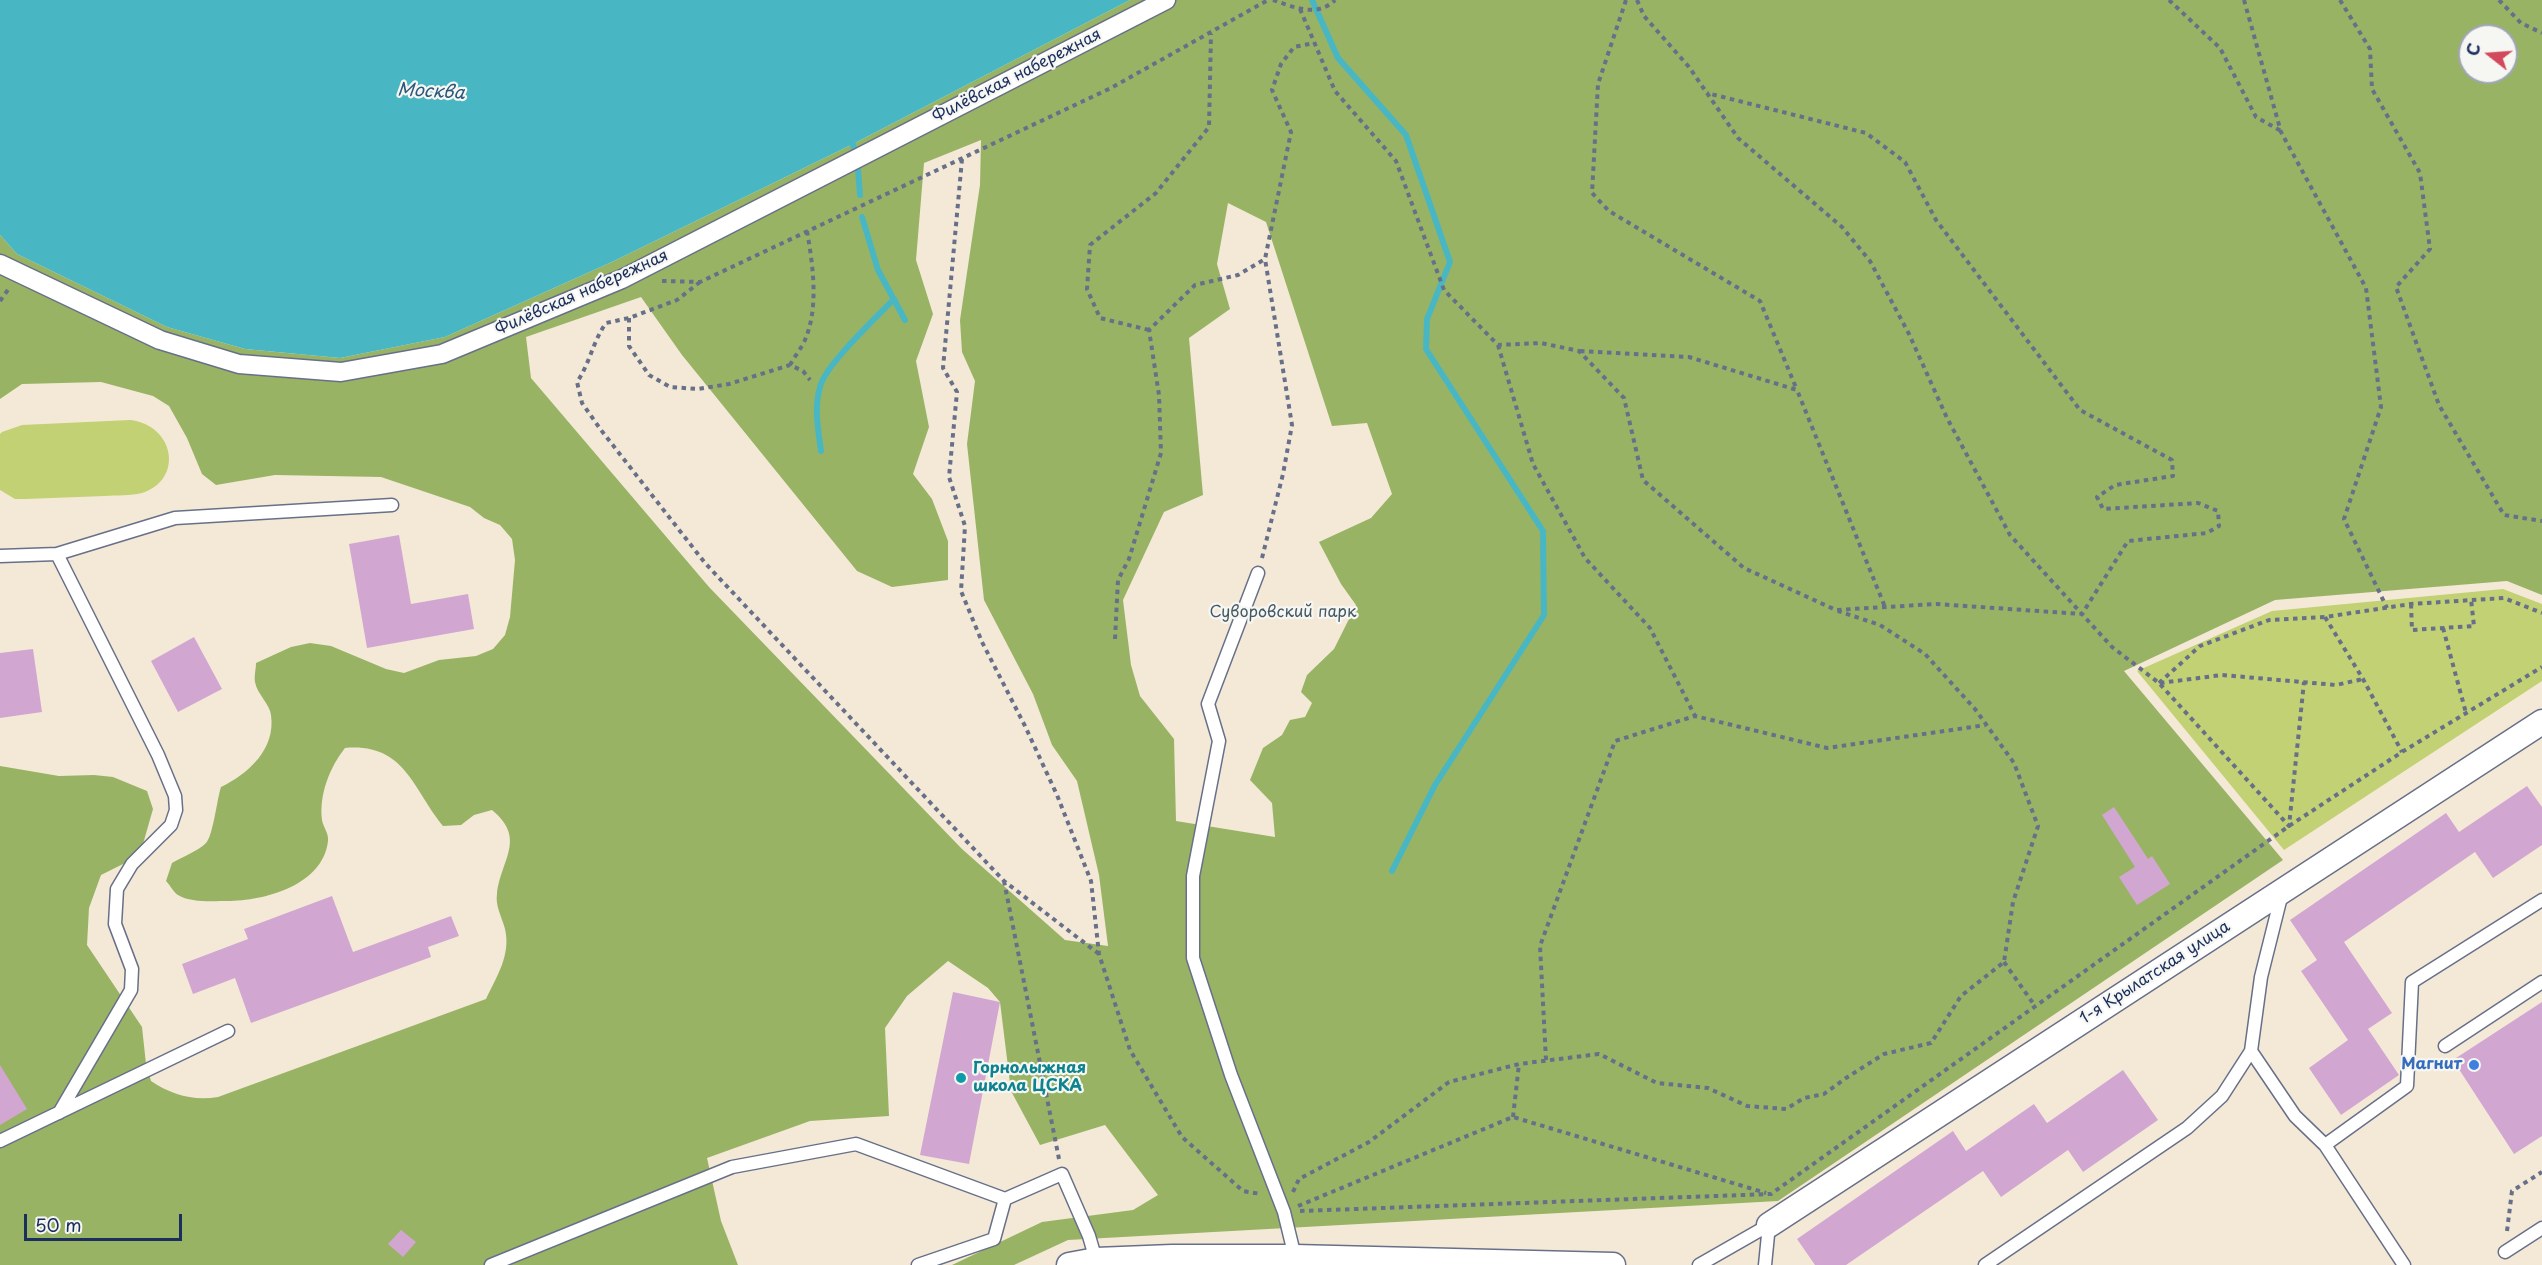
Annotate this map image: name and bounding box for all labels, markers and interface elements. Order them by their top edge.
north arrow [2458,24,2518,84]
street label: Филёвская набережная [929,25,1105,127]
text: С [2459,40,2486,59]
water label: Москва [397,79,465,105]
street label: Филёвская набережная [493,246,671,340]
park label: Суворовский парк [1210,603,1356,623]
street label: 1-я Крылатская улица [2076,917,2234,1029]
place label: Магнит [2401,1055,2462,1075]
marker: Магнит [2467,1058,2481,1072]
place label: Горнолыжная школа ЦСКА [973,1059,1086,1097]
marker: Горнолыжная школа ЦСКА [954,1071,968,1085]
scale bar [27,1202,184,1240]
text: 50 m [35,1211,82,1238]

